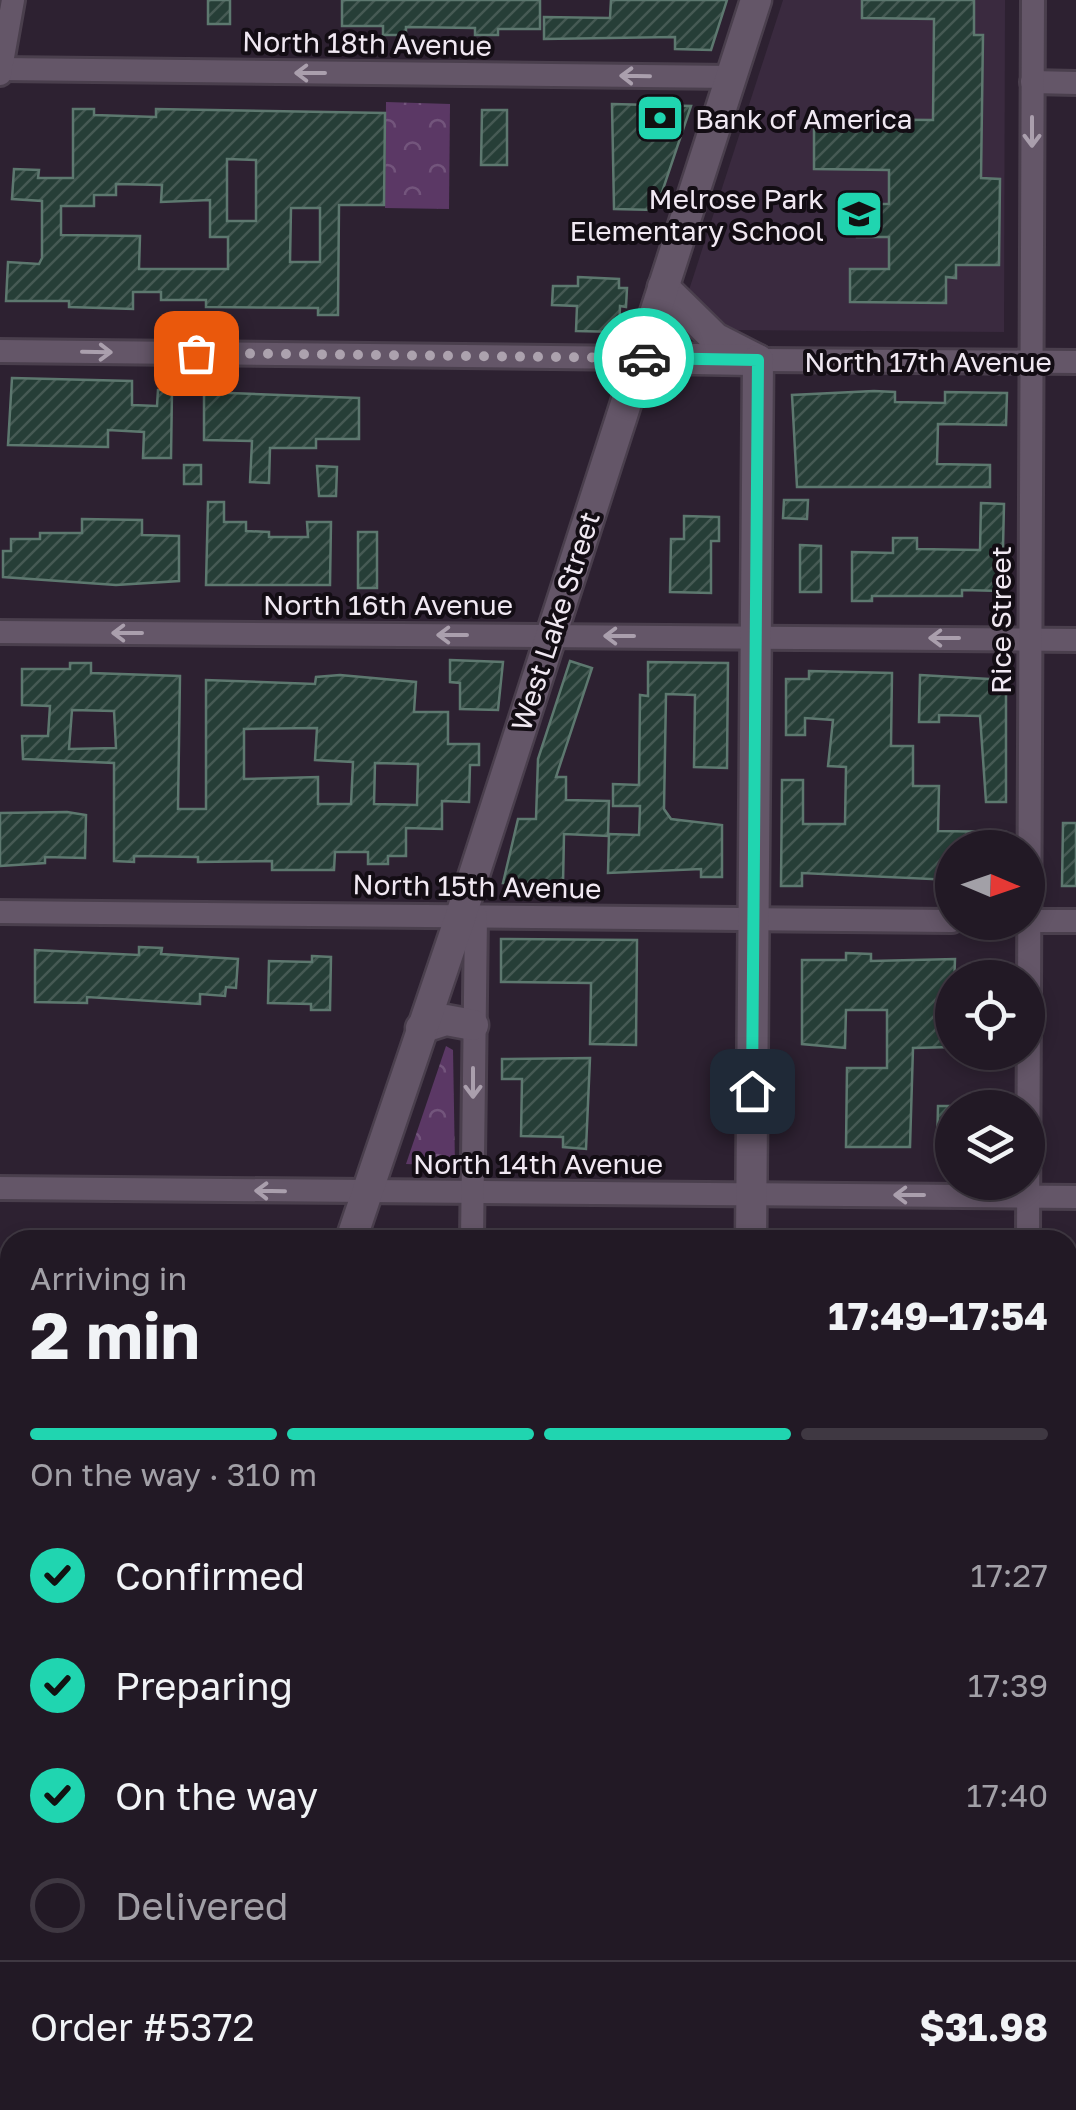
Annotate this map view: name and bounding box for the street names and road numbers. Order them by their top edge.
street label: North 18th Avenue [242,24,492,62]
street label: North 17th Avenue [804,345,1052,378]
street label: West Lake Street [504,507,606,735]
street label: Rice Street [984,546,1017,694]
street label: North 16th Avenue [263,588,513,621]
street label: North 15th Avenue [352,867,602,905]
street label: North 14th Avenue [413,1147,663,1180]

